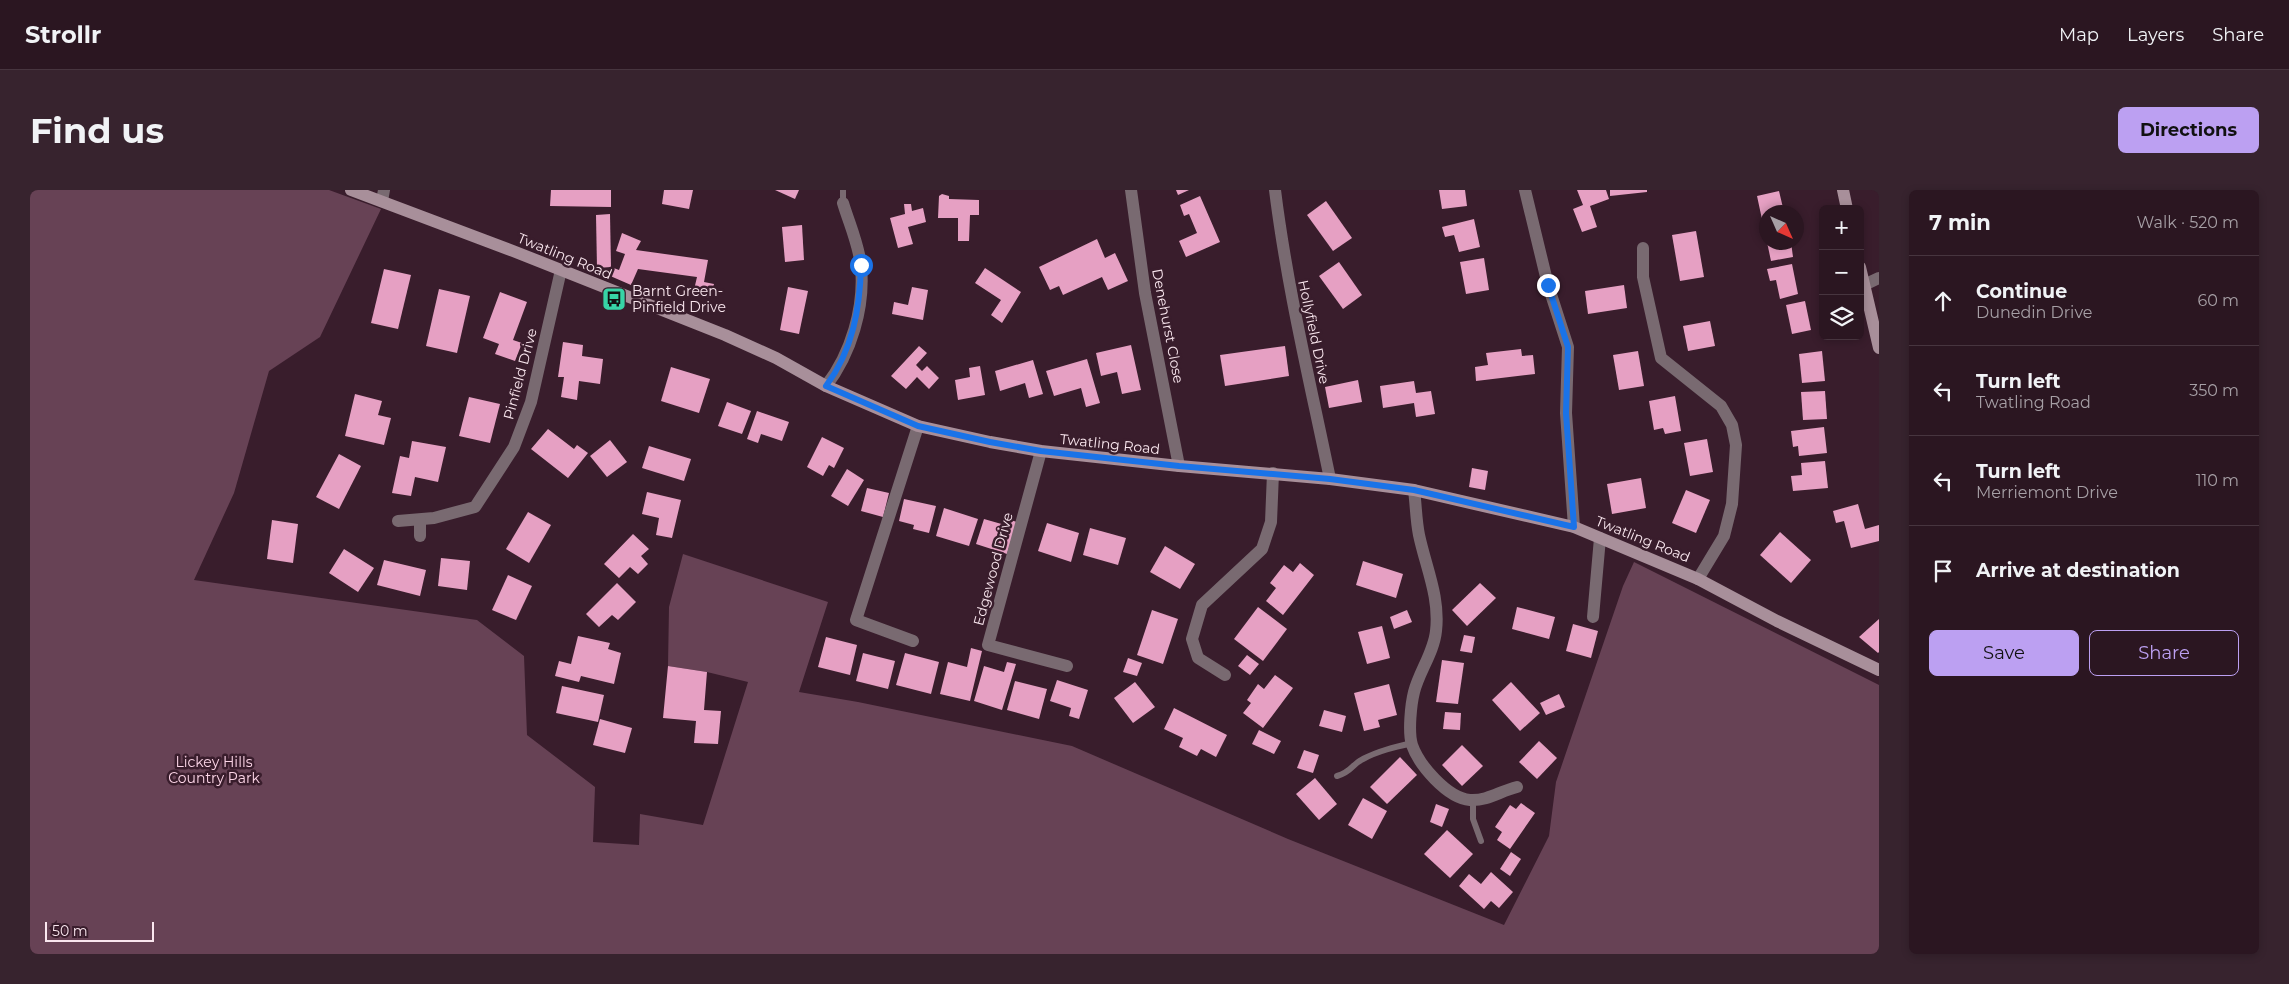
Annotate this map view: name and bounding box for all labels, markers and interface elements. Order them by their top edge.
text: Strollr [25,20,101,49]
text: Map [2059,24,2099,46]
text: Layers [2127,24,2184,46]
text: Share [2212,24,2264,46]
button: Directions [2118,107,2259,153]
text: Find us [30,109,164,152]
north arrow [1759,205,1804,250]
map controls [1819,205,1864,340]
button: + [1819,205,1864,250]
text: 7 min [1929,210,1991,235]
text: Walk · 520 m [2137,213,2239,232]
street label: Twatling Road [515,229,615,283]
button: − [1819,250,1864,295]
route start [850,254,873,277]
street label: Denehurst Close [1148,267,1188,385]
route end [1537,274,1560,297]
street label: Hollyfield Drive [1294,278,1334,386]
text: Continue [1976,280,2067,303]
place label: Barnt Green- Pinfield Drive [632,282,726,316]
bus stop icon: Barnt Green- Pinfield Drive [601,286,627,312]
icon: ahead [1929,287,1957,315]
text: 60 m [2197,291,2239,310]
button: layers [1819,295,1864,340]
text: Dunedin Drive [1976,303,2093,322]
street label: Pinfield Drive [499,326,541,422]
text: Turn left [1976,370,2061,393]
icon: left [1929,377,1957,405]
text: 350 m [2189,381,2239,400]
text: Twatling Road [1976,393,2091,412]
street label: Twatling Road [1059,430,1161,458]
text: Turn left [1976,460,2061,483]
icon: left [1929,467,1957,495]
text: 110 m [2196,471,2239,490]
text: Merriemont Drive [1976,483,2118,502]
street label: Edgewood Drive [969,511,1017,627]
street label: Twatling Road [1593,512,1693,566]
icon: arrive [1929,557,1957,585]
text: Arrive at destination [1976,559,2180,582]
button: Save [1929,630,2079,676]
button: Share [2089,630,2239,676]
park label: Lickey Hills Country Park [168,753,260,787]
scale bar [45,919,154,942]
text: 50 m [52,922,88,940]

